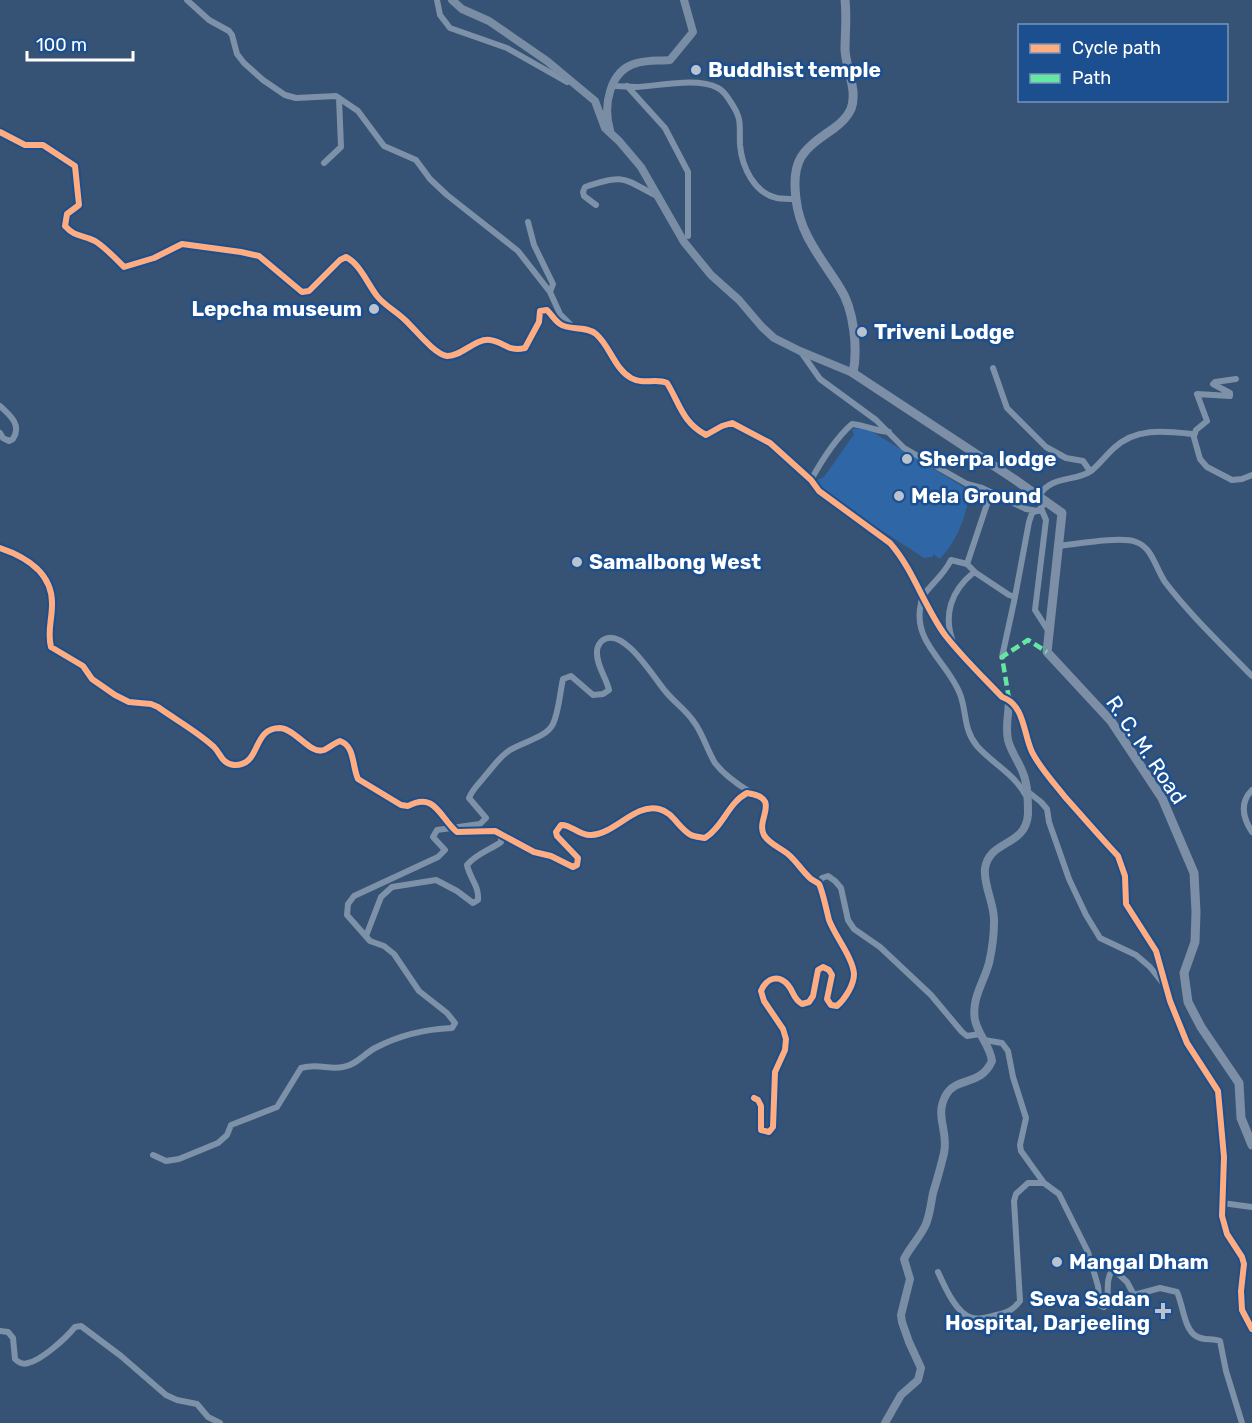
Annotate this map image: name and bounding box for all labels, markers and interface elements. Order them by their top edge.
scale bar [27,24,134,62]
legend [1018,24,1228,102]
text: 100 m [36,34,87,56]
text: Cycle path [1072,37,1161,59]
place label: Buddhist temple [708,57,881,82]
marker: Buddhist temple [689,63,703,77]
text: Path [1072,67,1111,89]
place label: Lepcha museum [191,296,362,321]
marker: Lepcha museum [367,302,381,316]
place label: Triveni Lodge [874,319,1015,344]
marker: Triveni Lodge [855,325,869,339]
place label: Sherpa lodge [919,446,1057,471]
marker: Sherpa lodge [900,452,914,466]
place label: Mela Ground [911,483,1041,508]
marker: Mela Ground [892,489,906,503]
place label: Samalbong West [589,549,761,574]
marker: Samalbong West [570,555,584,569]
street label: R. C. M. Road [1101,691,1192,809]
place label: Mangal Dham [1069,1249,1209,1274]
marker: Mangal Dham [1050,1255,1064,1269]
place label: Seva Sadan Hospital, Darjeeling [945,1286,1150,1335]
marker: Seva Sadan Hospital, Darjeeling [1154,1302,1172,1320]

